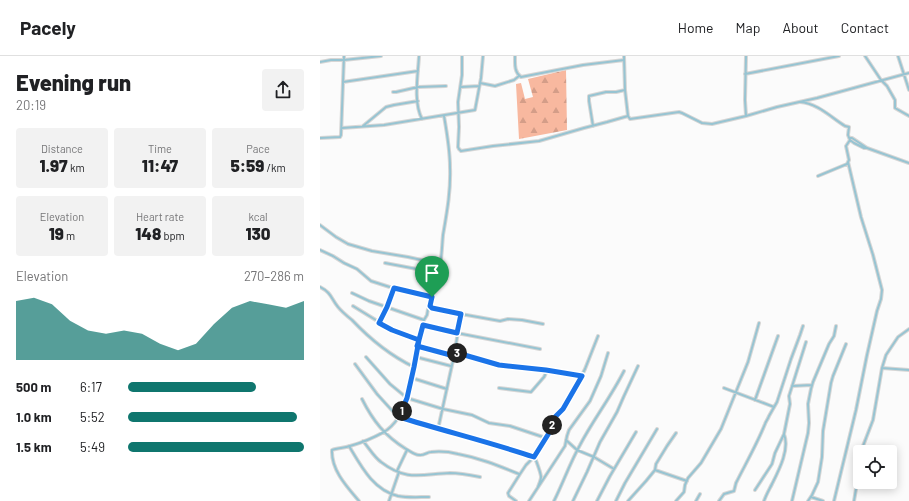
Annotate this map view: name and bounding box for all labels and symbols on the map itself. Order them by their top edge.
pin [415,256,449,297]
pin: 3 [447,343,467,363]
pin: 1 [392,401,412,421]
pin: 2 [542,415,562,435]

